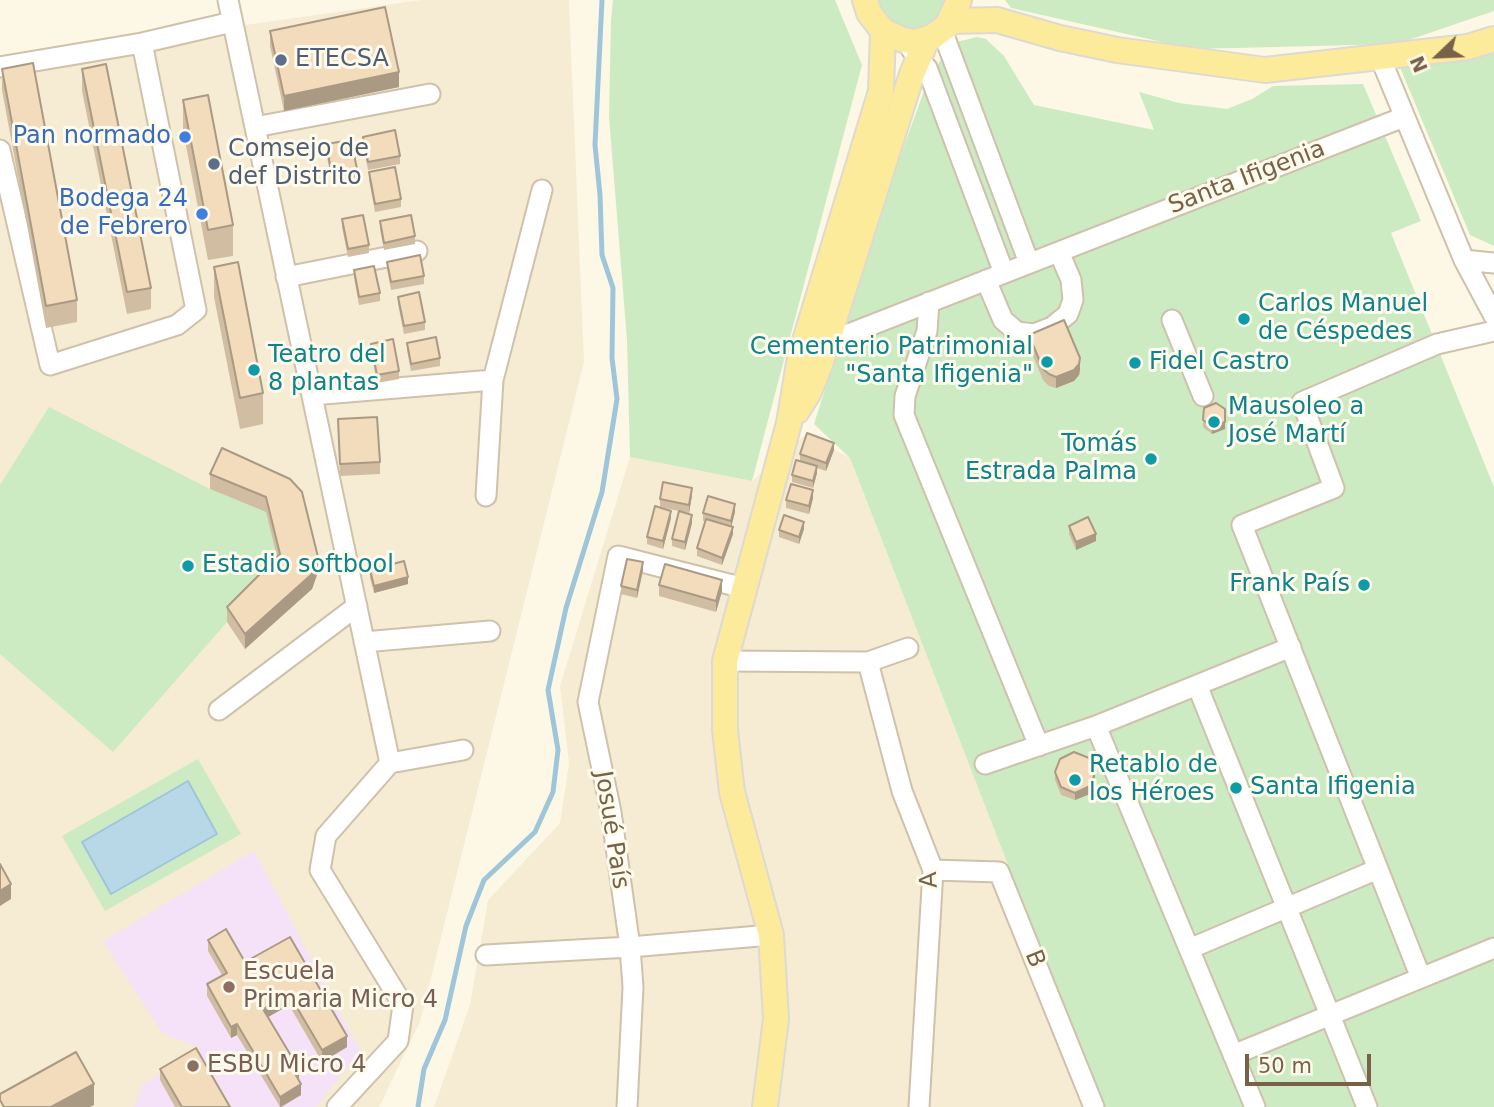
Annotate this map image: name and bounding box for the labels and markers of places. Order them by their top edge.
place label: ETECSA [295,46,389,74]
marker: ETECSA [273,52,289,68]
place label: Pan normado [13,123,171,151]
marker: Pan normado [177,129,193,145]
place label: Comsejo de def Distrito [228,136,369,192]
marker: Comsejo de def Distrito [206,156,222,172]
place label: Bodega 24 de Febrero [59,186,188,242]
marker: Bodega 24 de Febrero [194,206,210,222]
place label: Carlos Manuel de Céspedes [1258,291,1428,347]
marker: Carlos Manuel de Céspedes [1236,311,1252,327]
place label: Cementerio Patrimonial "Santa Ifigenia" [750,334,1033,390]
place label: Teatro del 8 plantas [268,342,386,398]
place label: Fidel Castro [1149,349,1289,377]
marker: Cementerio Patrimonial "Santa Ifigenia" [1039,354,1055,370]
marker: Fidel Castro [1127,355,1143,371]
marker: Teatro del 8 plantas [246,362,262,378]
place label: Mausoleo a José Martí [1228,394,1364,450]
marker: Mausoleo a José Martí [1206,414,1222,430]
place label: Tomás Estrada Palma [965,431,1137,487]
marker: Tomás Estrada Palma [1143,451,1159,467]
place label: Estadio softbool [202,552,394,580]
marker: Estadio softbool [180,558,196,574]
place label: Frank País [1229,571,1350,599]
marker: Frank País [1356,577,1372,593]
place label: Retablo de los Héroes [1089,752,1218,808]
marker: Retablo de los Héroes [1067,772,1083,788]
place label: Santa Ifigenia [1250,774,1416,802]
marker: Santa Ifigenia [1228,780,1244,796]
place label: Escuela Primaria Micro 4 [243,959,438,1015]
marker: Escuela Primaria Micro 4 [221,979,237,995]
place label: ESBU Micro 4 [207,1052,367,1080]
marker: ESBU Micro 4 [185,1058,201,1074]

